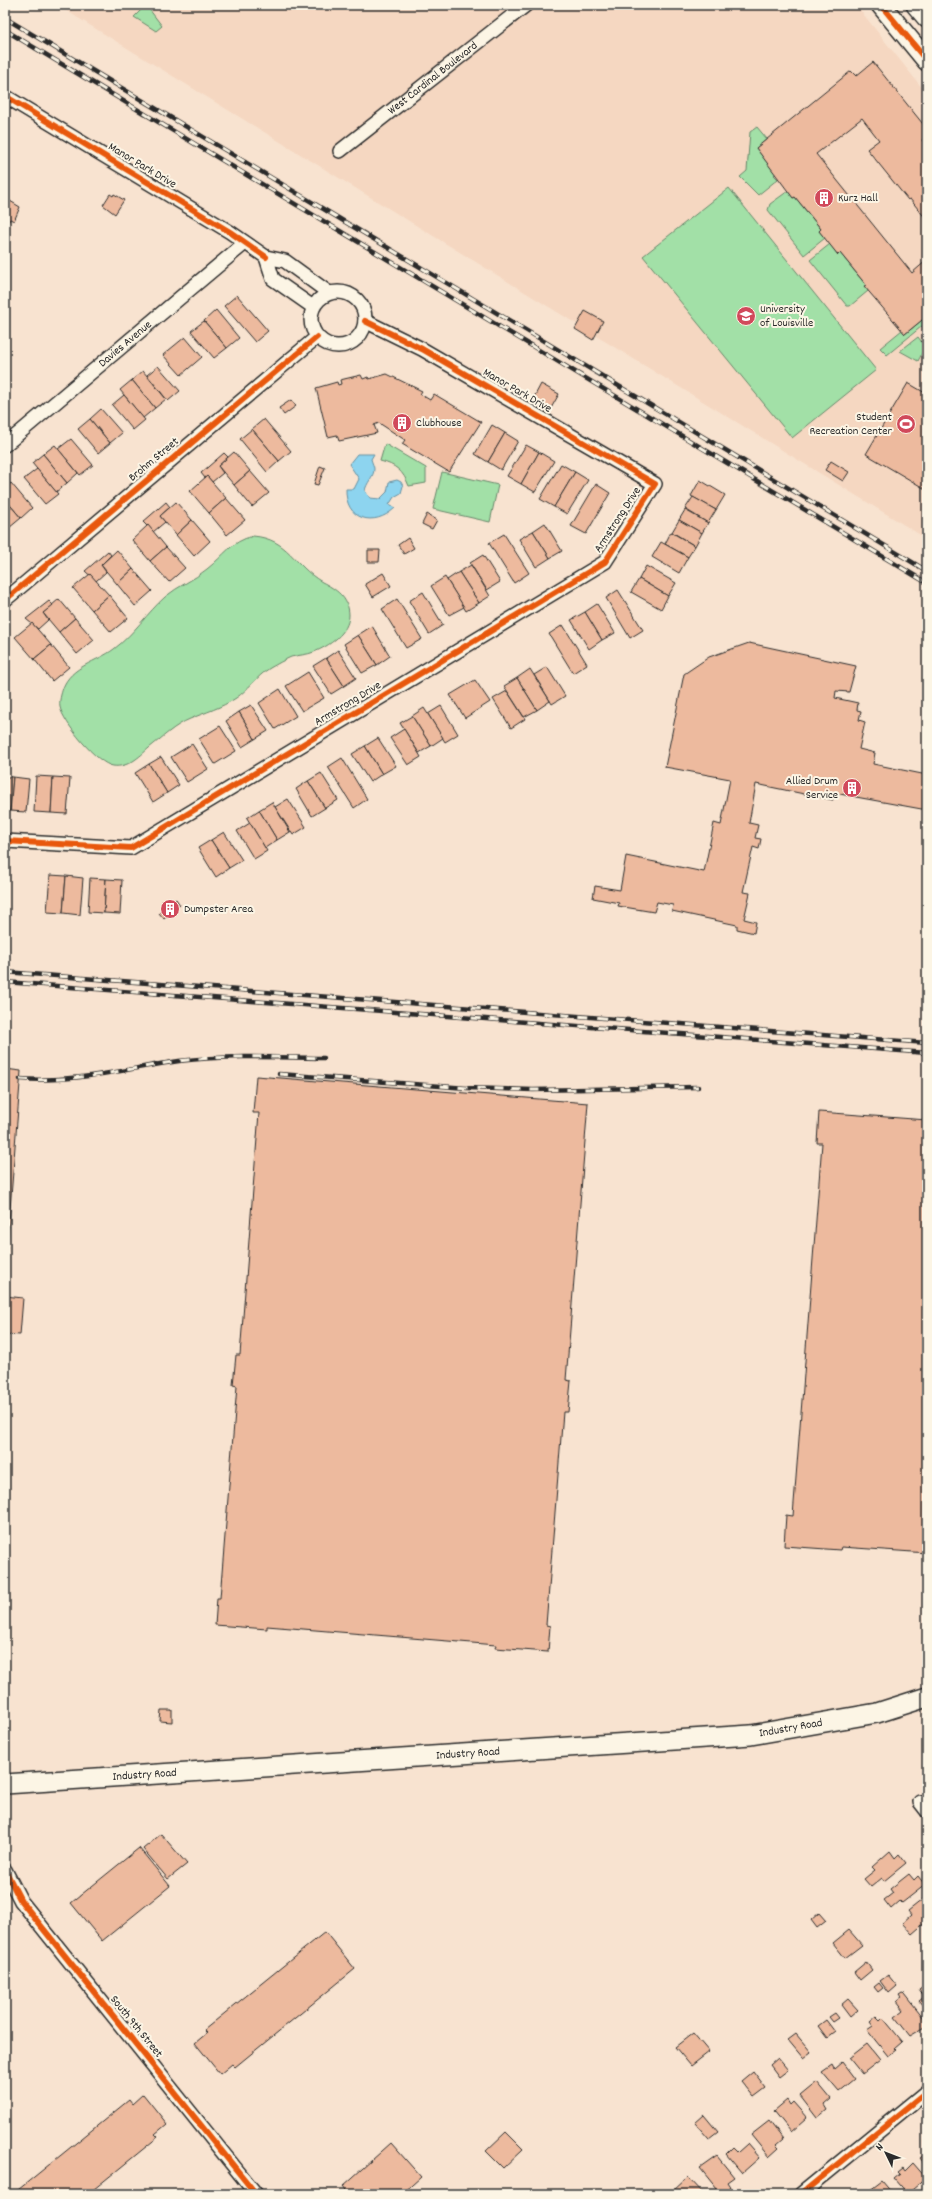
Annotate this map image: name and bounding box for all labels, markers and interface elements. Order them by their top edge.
street label: West Cardinal Boulevard [384,37,481,119]
street label: Manor Park Drive [105,139,179,193]
building icon: Kurz Hall [813,187,835,209]
place label: Kurz Hall [838,190,878,207]
place label: University of Louisville [760,301,813,332]
school or university icon: University of Louisville [735,305,757,327]
street label: Davies Avenue [95,316,155,371]
street label: Manor Park Drive [479,364,555,418]
place label: Student Recreation Center [810,409,893,440]
building icon: Clubhouse [391,412,413,434]
sports icon: Student Recreation Center [895,413,917,435]
place label: Clubhouse [416,415,462,432]
street label: Brohm Street [125,433,183,486]
street label: Armstrong Drive [590,484,646,556]
street label: Armstrong Drive [311,677,385,731]
place label: Allied Drum Service [786,773,838,804]
building icon: Allied Drum Service [841,777,863,799]
building icon: Dumpster Area [159,898,181,920]
place label: Dumpster Area [184,901,253,918]
street label: Industry Road [758,1714,824,1742]
street label: Industry Road [435,1743,501,1764]
street label: Industry Road [112,1764,177,1785]
street label: South 9th Street [106,1992,167,2062]
north arrow [866,2133,906,2173]
text: N [872,2140,888,2155]

